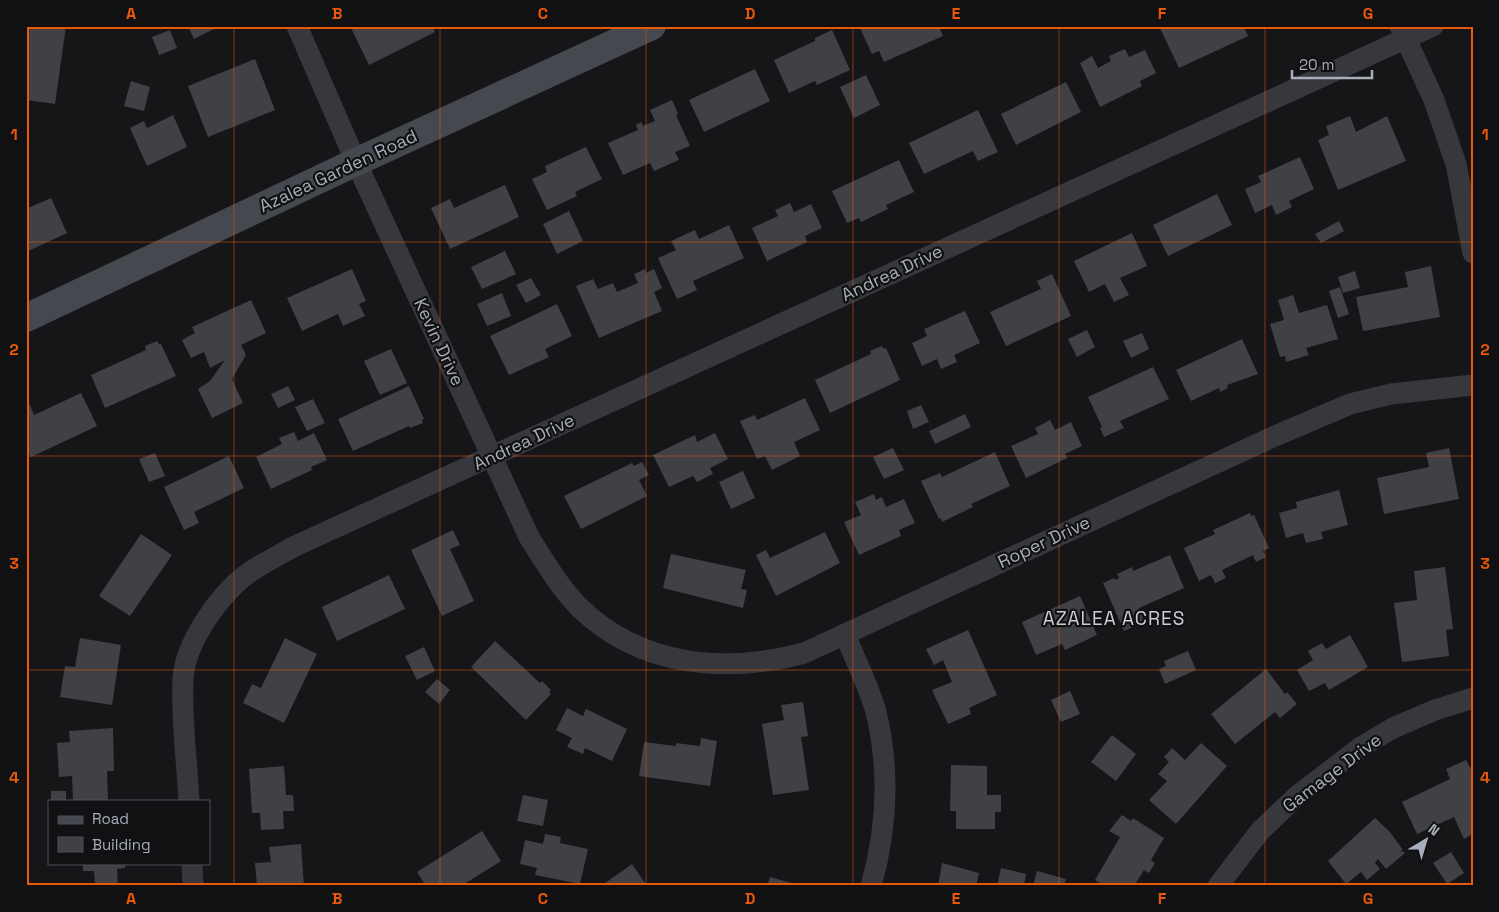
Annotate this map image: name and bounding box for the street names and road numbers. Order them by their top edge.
street label: Azalea Garden Road [255,124,421,217]
street label: Andrea Drive [837,239,946,306]
street label: Kevin Drive [409,294,470,389]
street label: Andrea Drive [469,408,578,475]
street label: Roper Drive [994,510,1094,573]
street label: Gamage Drive [1278,728,1386,817]

